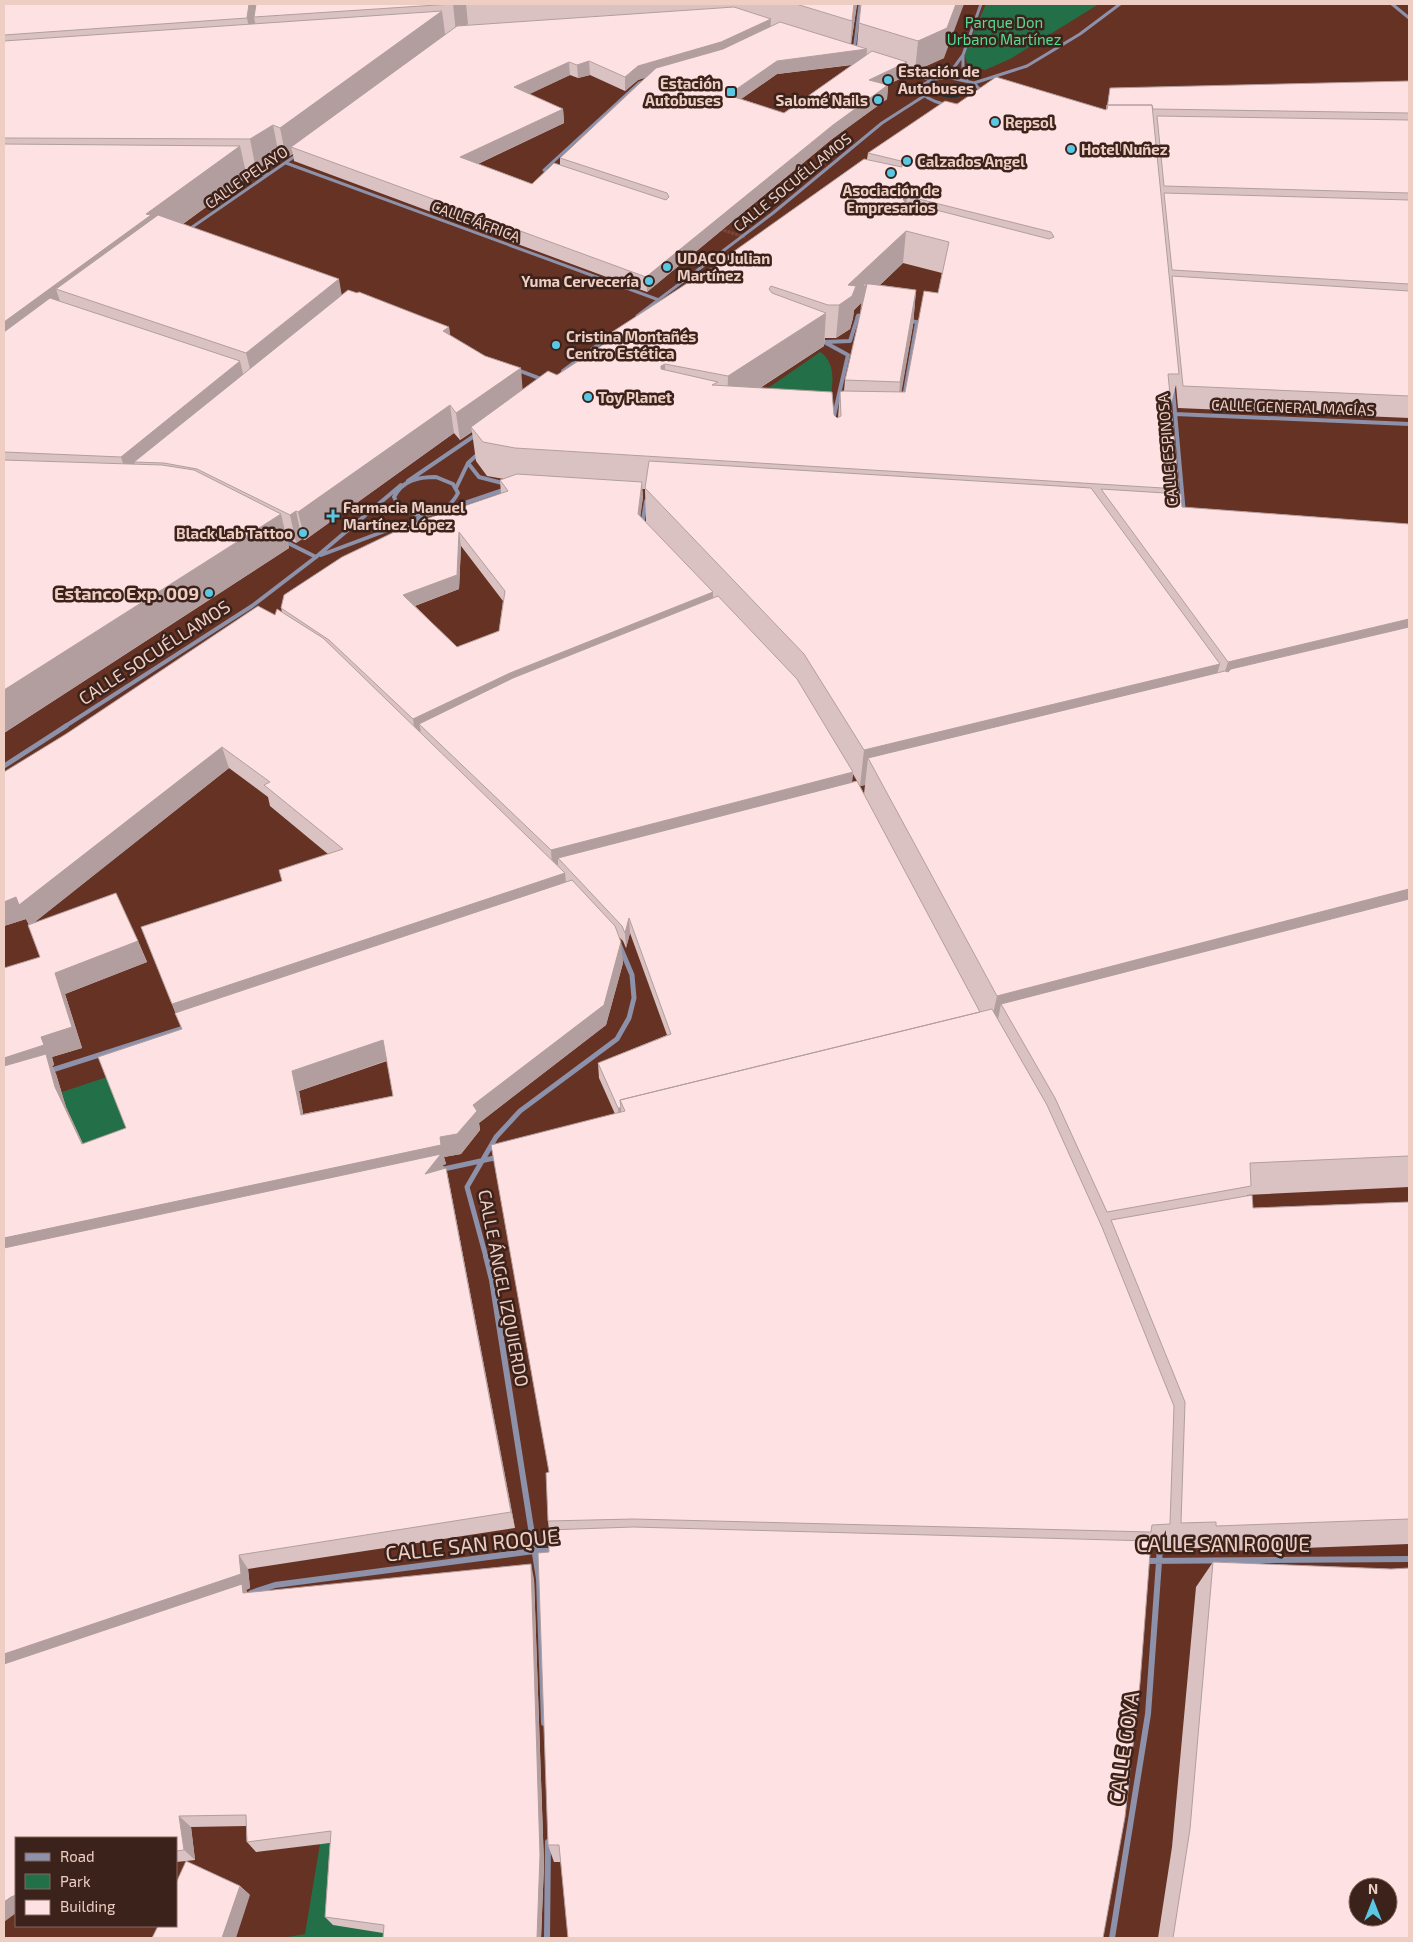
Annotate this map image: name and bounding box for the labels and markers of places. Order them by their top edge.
place label: Estación de Autobuses [898,62,980,97]
place label: Estación Autobuses [645,74,721,109]
marker: Estación de Autobuses [882,74,894,86]
marker: Estación Autobuses [725,86,737,98]
place label: Salomé Nails [776,91,868,109]
marker: Salomé Nails [872,94,884,106]
place label: Repsol [1005,113,1054,131]
marker: Repsol [989,116,1001,128]
place label: Hotel Nuñez [1081,140,1168,158]
marker: Hotel Nuñez [1065,143,1077,155]
place label: Calzados Angel [917,152,1025,170]
marker: Calzados Angel [901,155,913,167]
marker: Asociación de Empresarios [885,167,897,179]
place label: Asociación de Empresarios [842,181,940,216]
place label: UDACO Julian Martínez [677,249,770,284]
marker: UDACO Julian Martínez [661,261,673,273]
place label: Yuma Cervecería [521,272,639,290]
marker: Yuma Cervecería [643,275,655,287]
place label: Cristina Montañés Centro Estética [566,327,696,362]
marker: Cristina Montañés Centro Estética [550,339,562,351]
place label: Toy Planet [598,388,672,407]
marker: Toy Planet [582,391,594,403]
place label: Farmacia Manuel Martínez López [343,498,465,533]
marker: Farmacia Manuel Martínez López [327,510,339,522]
place label: Black Lab Tattoo [176,524,293,542]
marker: Black Lab Tattoo [297,527,309,539]
place label: Estanco Exp. 009 [54,582,199,604]
marker: Estanco Exp. 009 [203,587,215,599]

